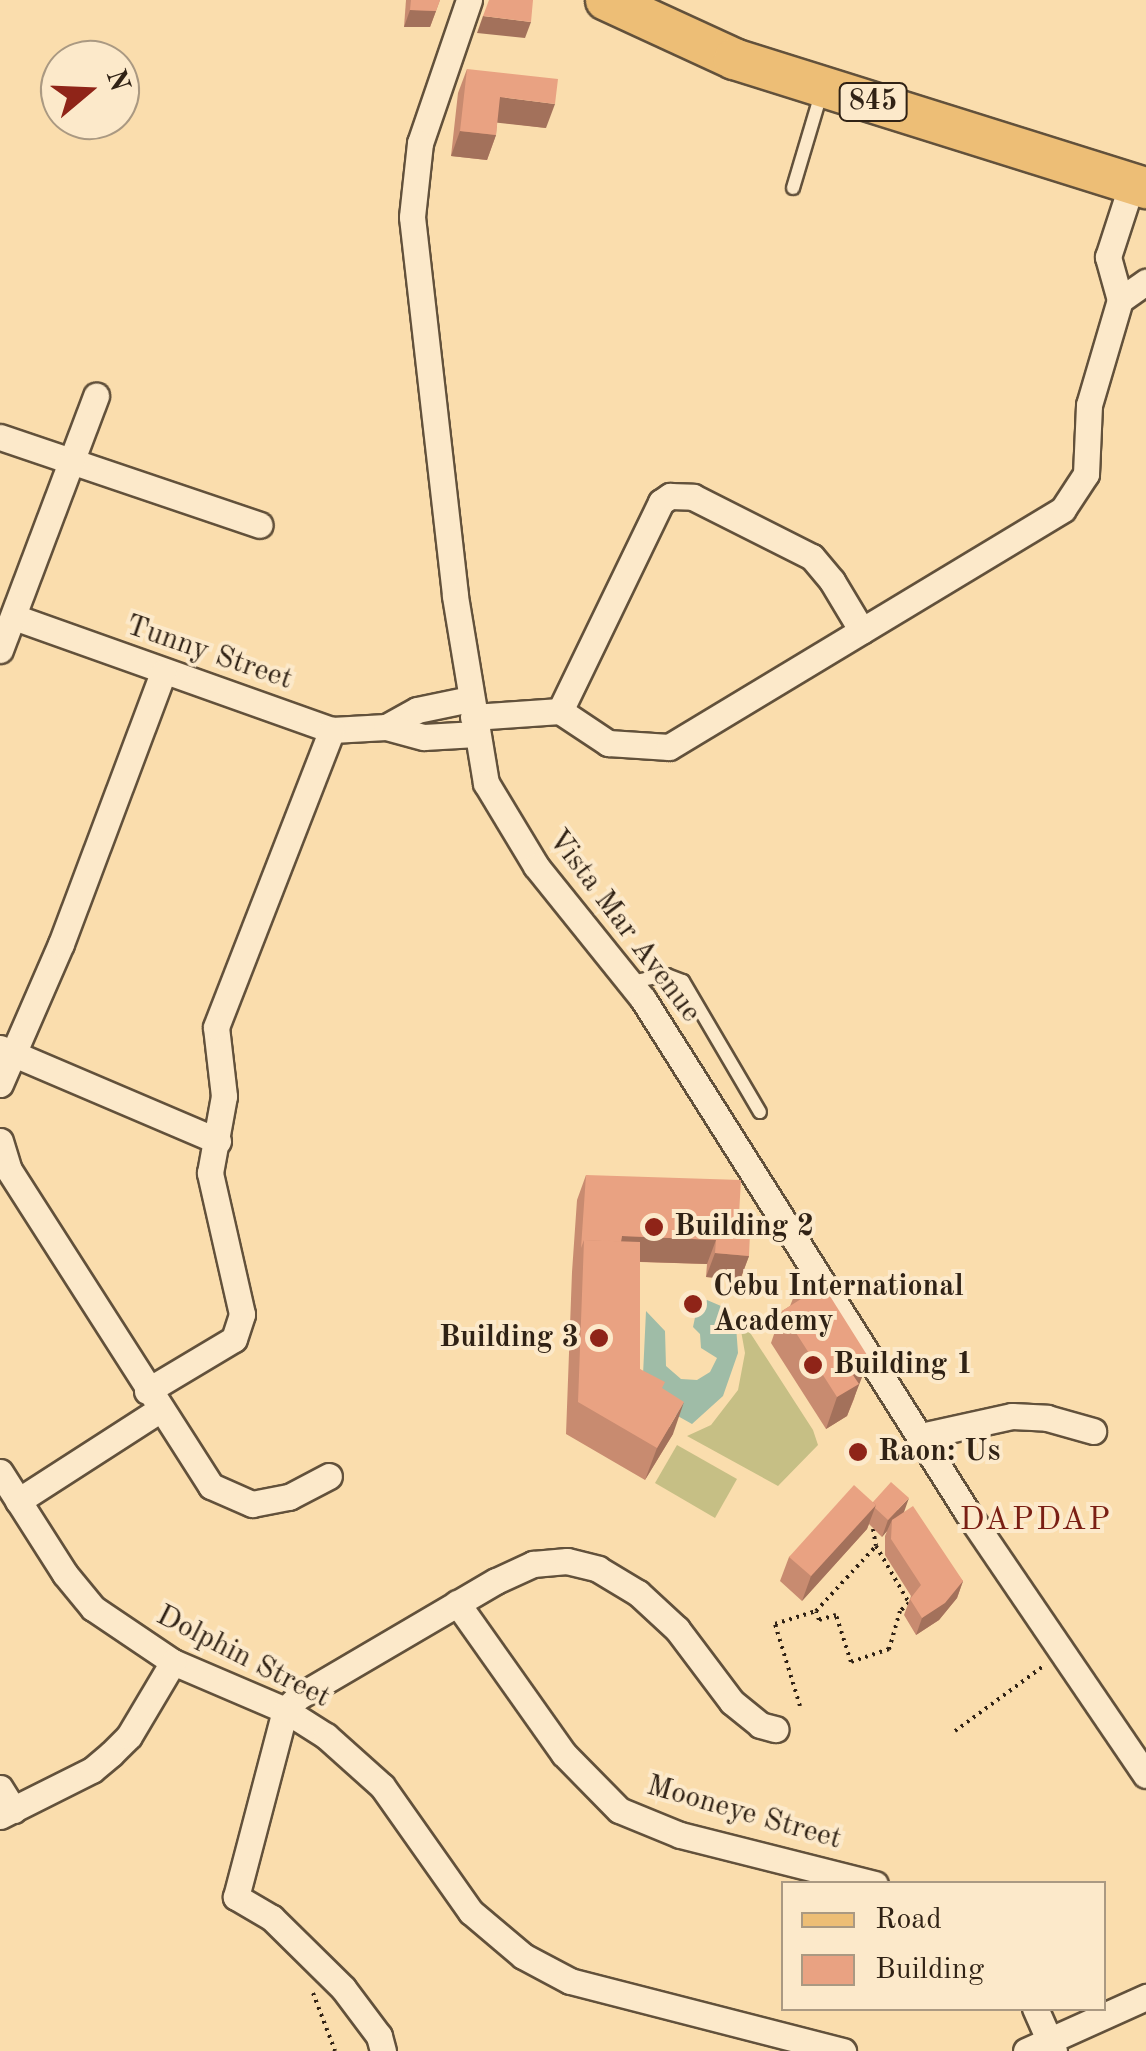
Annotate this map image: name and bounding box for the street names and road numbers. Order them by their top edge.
road number: 845 [838,79,908,125]
street label: Tunny Street [121,608,297,698]
street label: Vista Mar Avenue [540,822,708,1030]
street label: Dolphin Street [150,1598,336,1716]
street label: Mooneye Street [642,1768,846,1858]

